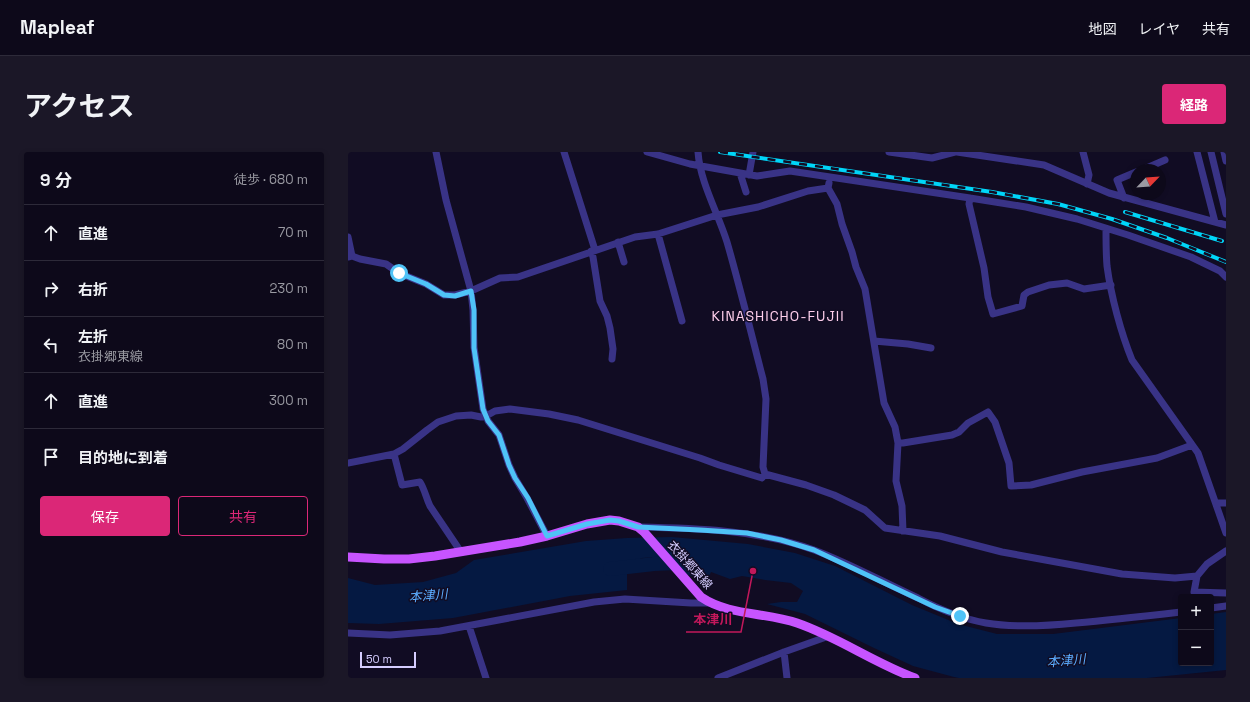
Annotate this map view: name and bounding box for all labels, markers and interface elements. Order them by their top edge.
text: Mapleaf [20,15,94,40]
text: 地図 [1088,20,1116,38]
text: レイヤ [1138,20,1180,38]
text: 共有 [1202,20,1230,38]
button: 経路 [1162,84,1226,124]
text: アクセス [24,88,135,124]
north arrow [1130,164,1166,200]
text: 9 分 [40,169,72,191]
text: 徒歩 · 680 m [234,171,308,188]
icon: ahead [40,222,62,244]
text: 直進 [78,224,108,243]
text: 70 m [278,224,308,241]
route start [390,264,408,282]
icon: right [40,278,62,300]
text: 右折 [78,280,108,299]
text: 230 m [270,280,308,297]
district label: KINASHICHO-FUJII [711,307,845,325]
text: 左折 [78,327,108,346]
icon: left [40,334,62,356]
text: 80 m [277,336,308,353]
text: 衣掛郷東線 [78,348,143,365]
icon: ahead [40,390,62,412]
text: 直進 [78,392,108,411]
text: 300 m [269,392,308,409]
icon: arrive [40,446,62,468]
text: 目的地に到着 [78,448,168,467]
button: 保存 [40,496,170,536]
button: 共有 [178,496,308,536]
street label: 衣掛郷東線 [664,537,716,593]
water label: 本津川 [408,585,450,606]
map controls [1178,594,1214,666]
button: + [1178,594,1214,630]
callout: 本津川 [686,607,741,632]
route end [951,607,969,625]
text: 本津川 [693,611,733,628]
button: − [1178,630,1214,666]
scale bar [360,650,416,669]
water label: 本津川 [1046,650,1088,671]
text: 50 m [366,652,392,666]

